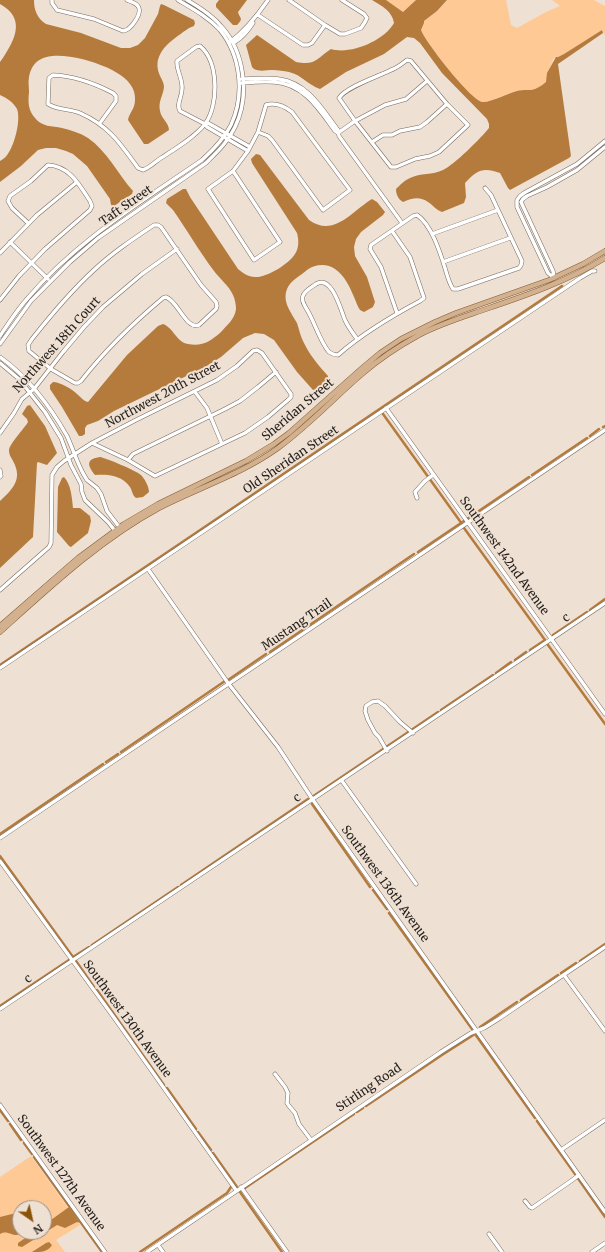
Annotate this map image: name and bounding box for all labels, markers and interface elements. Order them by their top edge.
street label: Taft Street [97,183,155,229]
street label: Northwest 18th Court [10,294,104,396]
street label: Northwest 20th Street [103,359,223,431]
street label: Sheridan Street [259,376,337,444]
street label: Old Sheridan Street [241,423,341,497]
street label: Southwest 142nd Avenue [456,494,552,618]
street label: Mustang Trail [259,596,335,654]
street label: c [559,610,573,626]
street label: c [290,790,304,806]
street label: Southwest 136th Avenue [338,823,432,945]
street label: Southwest 130th Avenue [80,958,174,1080]
street label: c [21,971,35,987]
street label: Stirling Road [334,1061,404,1115]
street label: Southwest 127th Avenue [14,1112,108,1234]
north arrow [12,1200,52,1240]
text: N [31,1221,46,1237]

